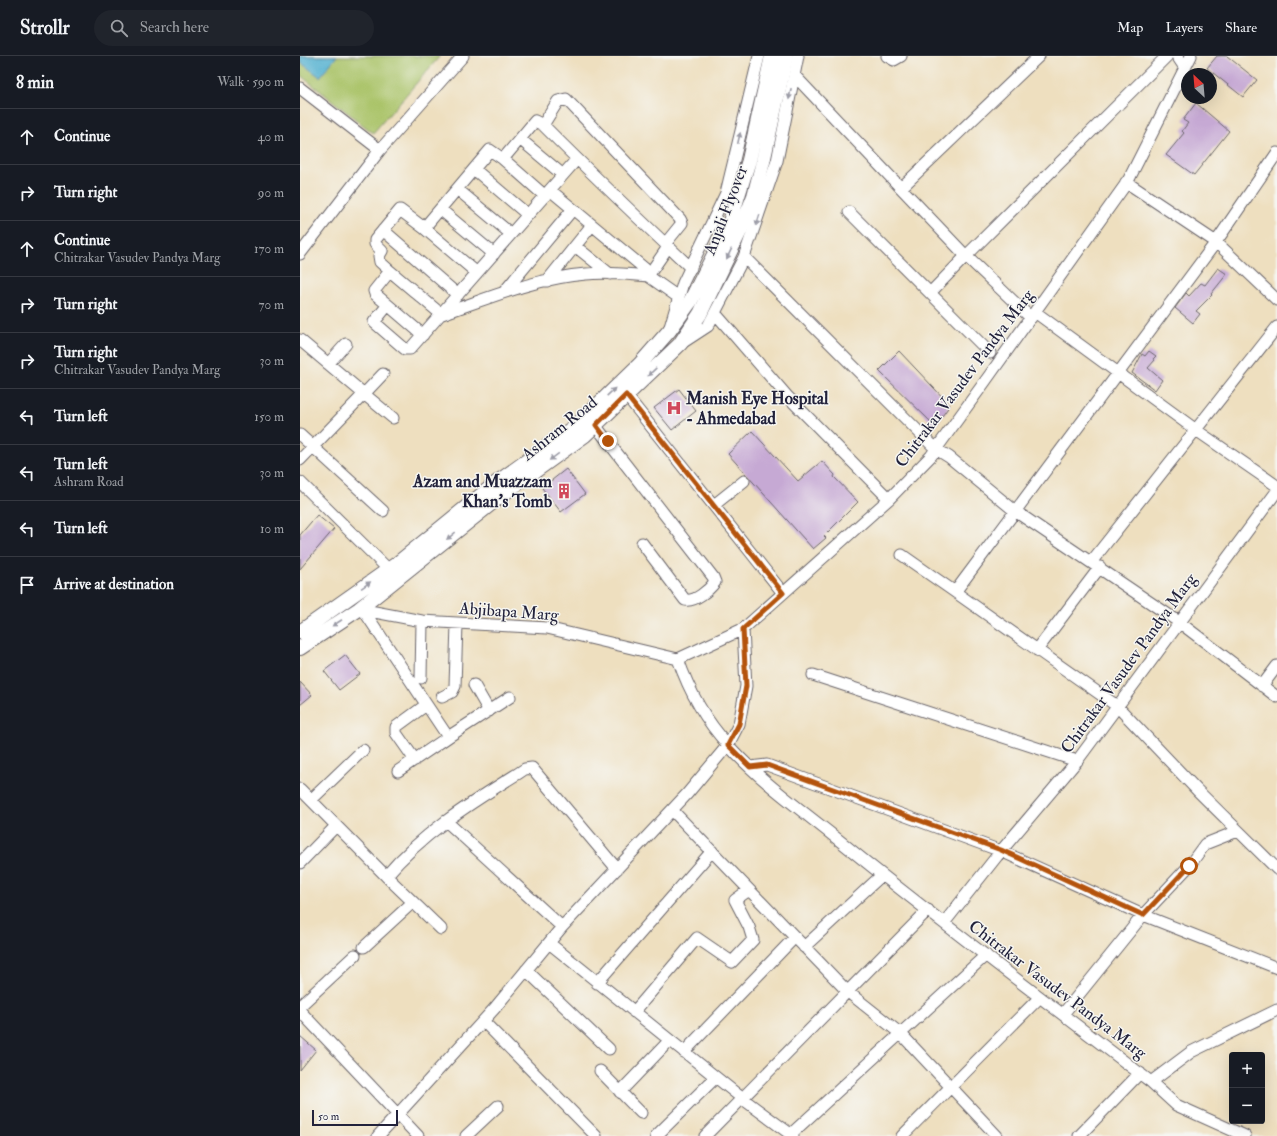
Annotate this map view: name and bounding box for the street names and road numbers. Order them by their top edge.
street label: Anjali Flyover [698,162,753,259]
street label: Chitrakar Vasudev Pandya Marg [891,285,1039,472]
street label: Ashram Road [517,391,602,466]
street label: Chitrakar Vasudev Pandya Marg [1056,569,1202,758]
street label: Abjibapa Marg [457,597,560,627]
street label: Chitrakar Vasudev Pandya Marg [964,916,1151,1064]

